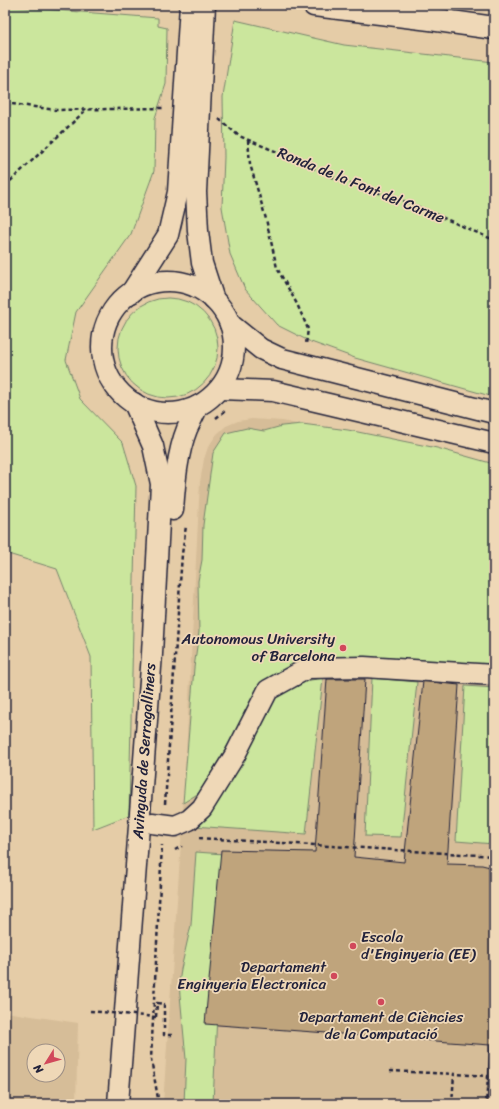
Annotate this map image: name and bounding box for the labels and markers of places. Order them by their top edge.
place label: Autonomous University of Barcelona [181,626,335,669]
marker: Autonomous University of Barcelona [338,643,348,653]
place label: Escola d'Enginyeria (EE) [361,924,476,967]
marker: Escola d'Enginyeria (EE) [348,941,358,951]
place label: Departament Enginyeria Electronica [177,954,327,997]
marker: Departament Enginyeria Electronica [329,971,339,981]
marker: Departament de Ciències de la Computació [376,997,386,1007]
place label: Departament de Ciències de la Computació [299,1004,463,1047]

